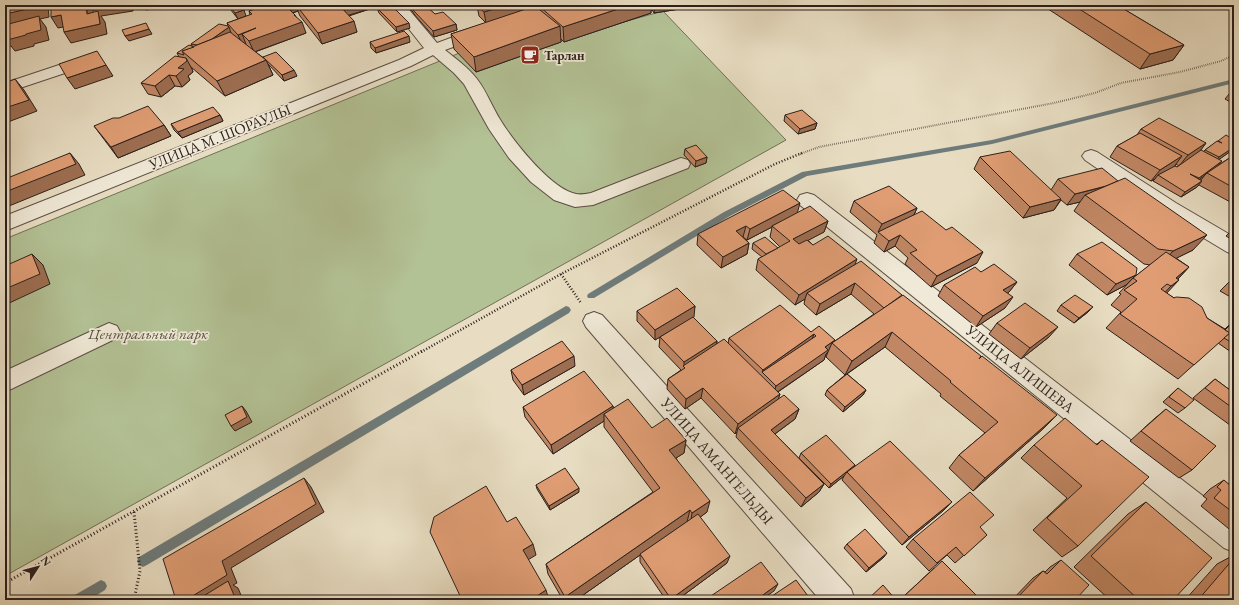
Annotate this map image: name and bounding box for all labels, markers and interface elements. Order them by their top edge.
cafe icon: Тарлан [519,44,541,66]
place label: Тарлан [544,47,585,64]
street label: УЛИЦА М. ШОРАУЛЫ [145,99,294,174]
street label: УЛИЦА АЛИШЕВА [961,320,1079,417]
park label: Центральный парк [87,324,209,343]
street label: УЛИЦА АМАНГЕЛЬДЫ [656,393,778,528]
north arrow [18,547,58,587]
text: N [38,553,54,569]

